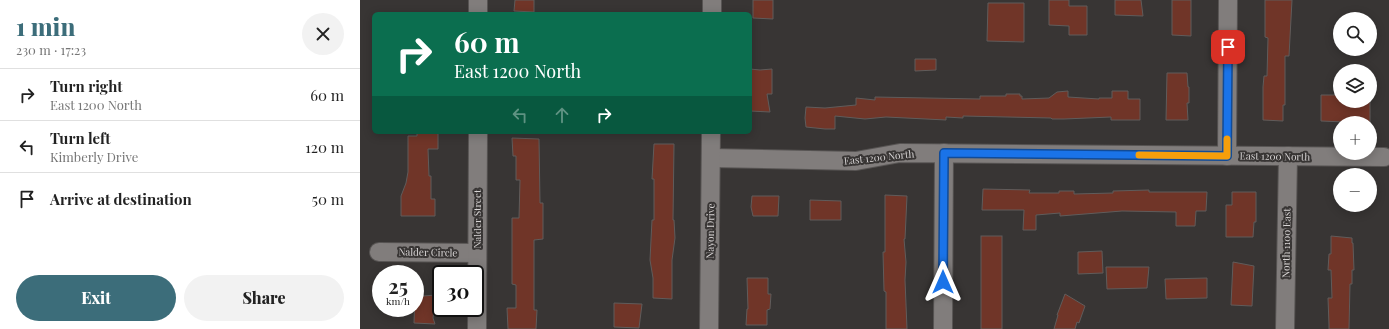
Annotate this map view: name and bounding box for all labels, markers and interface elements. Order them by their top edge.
text: 1 min [16,10,75,42]
map controls [1333,12,1377,212]
button: search [1333,12,1377,56]
button: close [302,13,344,55]
text: 60 m [454,23,520,60]
icon: right [388,28,440,80]
pin [1211,30,1245,64]
icon: arrive [1217,36,1239,58]
text: 230 m · 17:23 [16,41,86,58]
text: East 1200 North [454,59,581,83]
button: layers [1333,64,1377,108]
text: Turn right [50,76,123,96]
icon: right [16,84,38,106]
text: 60 m [310,85,344,105]
text: East 1200 North [50,96,142,113]
icon: left [509,104,531,126]
icon: ahead [551,104,573,126]
icon: right [593,104,615,126]
button: + [1333,116,1377,160]
text: Turn left [50,128,111,148]
icon: left [16,136,38,158]
text: 120 m [305,137,344,157]
street label: East 1200 North [843,146,915,168]
text: Kimberly Drive [50,148,138,165]
street label: East 1200 North [1240,148,1311,164]
button: − [1333,168,1377,212]
icon: arrive [16,188,38,210]
text: Arrive at destination [50,189,192,209]
text: 50 m [312,189,344,209]
street label: Nalder Street [470,189,484,249]
street label: Nayon Drive [703,203,717,259]
street label: North 1100 East [1278,208,1294,278]
street label: Nalder Circle [398,244,458,260]
position arrow [922,261,964,303]
speed limit sign: 30 [432,265,484,317]
text: 25 [388,272,408,299]
button: Exit [16,275,176,321]
button: Share [184,275,344,321]
text: km/h [386,294,410,308]

